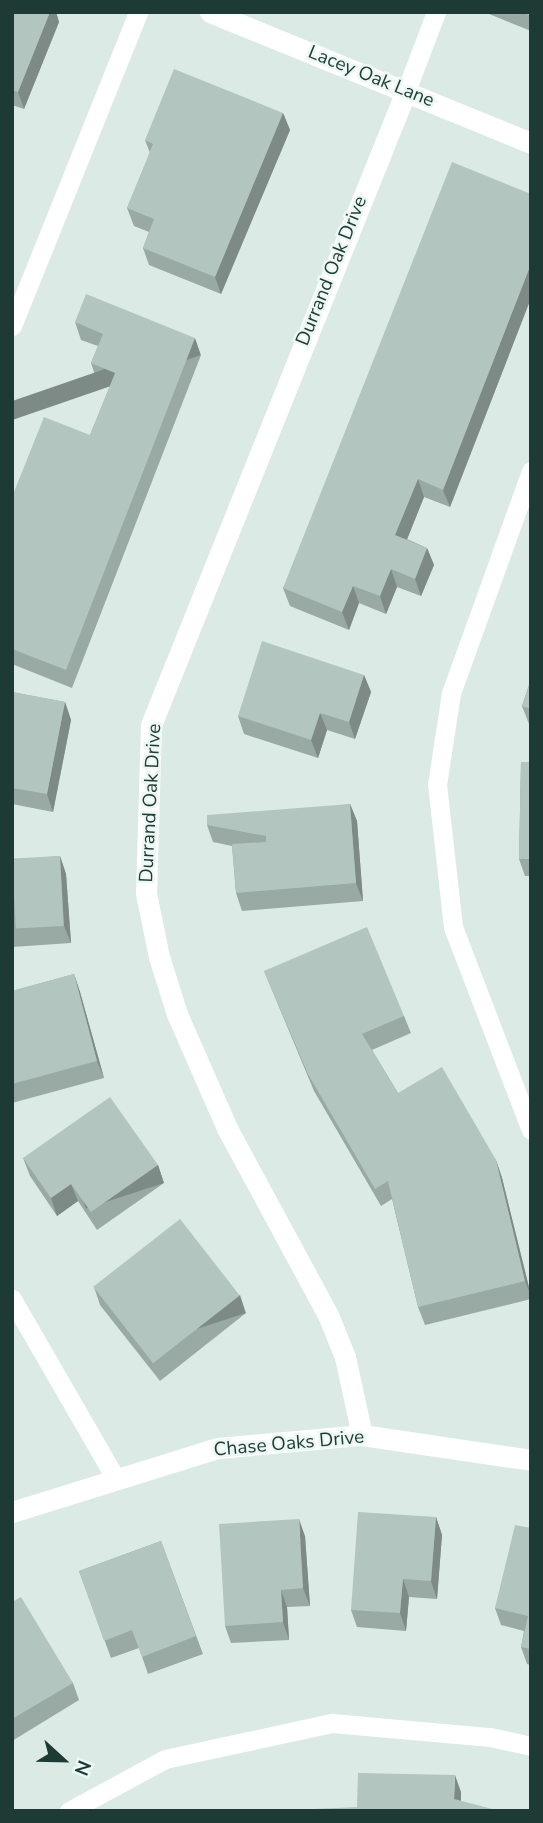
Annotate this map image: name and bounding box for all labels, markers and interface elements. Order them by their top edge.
street label: Lacey Oak Lane [305,41,437,113]
street label: Durrand Oak Drive [292,193,372,349]
street label: Durrand Oak Drive [135,723,167,883]
street label: Chase Oaks Drive [213,1426,365,1462]
north arrow [28,1725,98,1795]
text: N [68,1756,97,1779]

